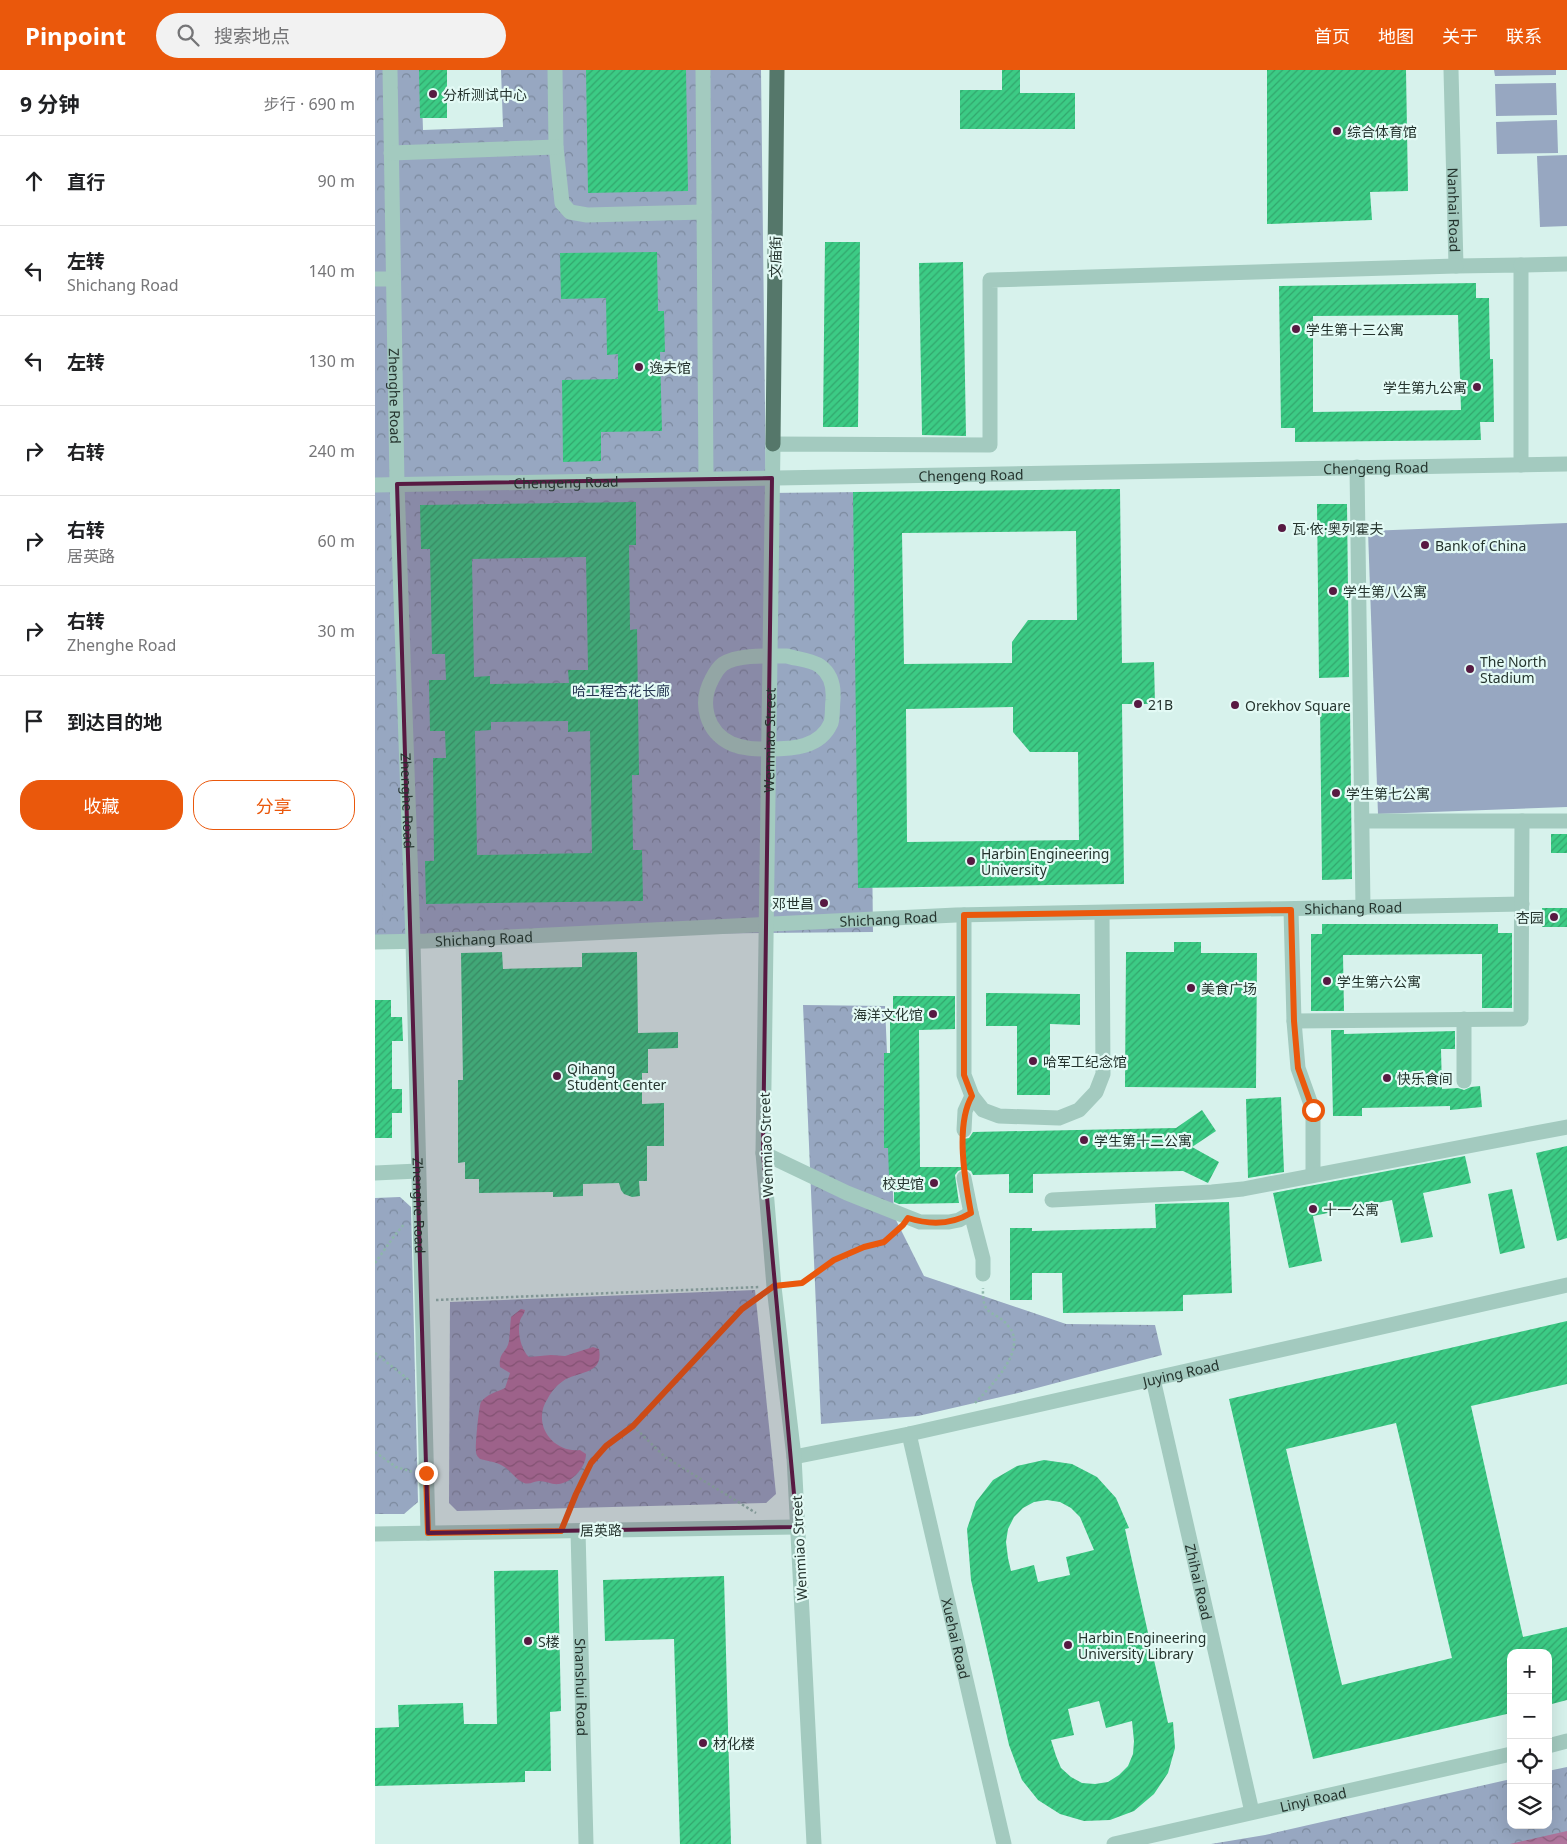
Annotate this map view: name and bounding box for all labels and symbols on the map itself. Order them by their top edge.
place label: 分析测试中心 [443,85,527,104]
marker: 分析测试中心 [427,88,439,100]
place label: 综合体育馆 [1347,122,1417,141]
marker: 综合体育馆 [1331,125,1343,137]
street label: Nanhai Road [1444,167,1465,252]
street label: 文庙街 [765,236,785,278]
place label: 学生第十三公寓 [1306,320,1404,339]
marker: 学生第十三公寓 [1290,323,1302,335]
street label: Zhenghe Road [385,348,406,444]
place label: 逸夫馆 [649,358,691,377]
marker: 逸夫馆 [633,361,645,373]
place label: 学生第九公寓 [1383,378,1467,397]
marker: 学生第九公寓 [1471,381,1483,393]
street label: Chengeng Road [1323,457,1429,478]
street label: Chengeng Road [918,464,1024,485]
street label: Chengeng Road [513,471,619,492]
place label: 瓦·依·奥列霍夫 [1292,519,1384,538]
marker: 瓦·依·奥列霍夫 [1276,522,1288,534]
place label: Bank of China [1435,536,1526,555]
marker: Bank of China [1419,539,1431,551]
place label: 学生第八公寓 [1343,582,1427,601]
marker: 学生第八公寓 [1327,585,1339,597]
place label: The North Stadium [1480,652,1547,687]
marker: The North Stadium [1464,663,1476,675]
park label: 哈工程杏花长廊 [572,681,670,700]
street label: Wenmiao Street [759,687,779,793]
place label: 21B [1148,695,1173,714]
place label: Orekhov Square [1245,696,1351,715]
marker: 21B [1132,698,1144,710]
marker: Orekhov Square [1229,699,1241,711]
street label: Zhenghe Road [397,753,419,849]
place label: 学生第七公寓 [1346,784,1430,803]
marker: 学生第七公寓 [1330,787,1342,799]
place label: Harbin Engineering University [981,844,1109,879]
marker: Harbin Engineering University [965,855,977,867]
place label: 邓世昌 [772,894,814,913]
marker: 邓世昌 [818,897,830,909]
street label: Shichang Road [1304,897,1402,918]
street label: Shichang Road [839,906,938,930]
place label: 杏园 [1516,908,1544,927]
marker: 杏园 [1548,911,1560,923]
street label: Shichang Road [435,926,533,950]
place label: 学生第六公寓 [1337,972,1421,991]
marker: 学生第六公寓 [1321,975,1333,987]
place label: 美食广场 [1201,979,1257,998]
marker: 美食广场 [1185,982,1197,994]
place label: 海洋文化馆 [853,1005,923,1024]
marker: 海洋文化馆 [927,1008,939,1020]
place label: 哈军工纪念馆 [1043,1052,1127,1071]
marker: 哈军工纪念馆 [1027,1055,1039,1067]
place label: Qihang Student Center [567,1059,667,1094]
place label: 快乐食间 [1397,1069,1453,1088]
marker: Qihang Student Center [551,1070,563,1082]
marker: 快乐食间 [1381,1072,1393,1084]
street label: Wenmiao Street [755,1092,777,1198]
route start [1302,1099,1325,1122]
place label: 学生第十二公寓 [1094,1131,1192,1150]
marker: 学生第十二公寓 [1078,1134,1090,1146]
street label: Zhenghe Road [409,1157,430,1254]
place label: 校史馆 [882,1174,924,1193]
marker: 校史馆 [928,1177,940,1189]
place label: 十一公寓 [1323,1200,1379,1219]
marker: 十一公寓 [1307,1203,1319,1215]
street label: Juying Road [1139,1355,1221,1391]
route end [415,1462,438,1485]
street label: Wenmiao Street [787,1495,811,1601]
street label: 居英路 [580,1520,622,1540]
street label: Zhihai Road [1181,1542,1217,1622]
street label: Xuehai Road [938,1596,975,1681]
place label: Harbin Engineering University Library [1078,1628,1206,1663]
place label: S楼 [538,1632,560,1651]
marker: S楼 [522,1635,534,1647]
street label: Shanshui Road [571,1638,593,1736]
marker: Harbin Engineering University Library [1062,1639,1074,1651]
place label: 材化楼 [713,1734,755,1753]
marker: 材化楼 [697,1737,709,1749]
street label: Linyi Road [1278,1782,1348,1816]

